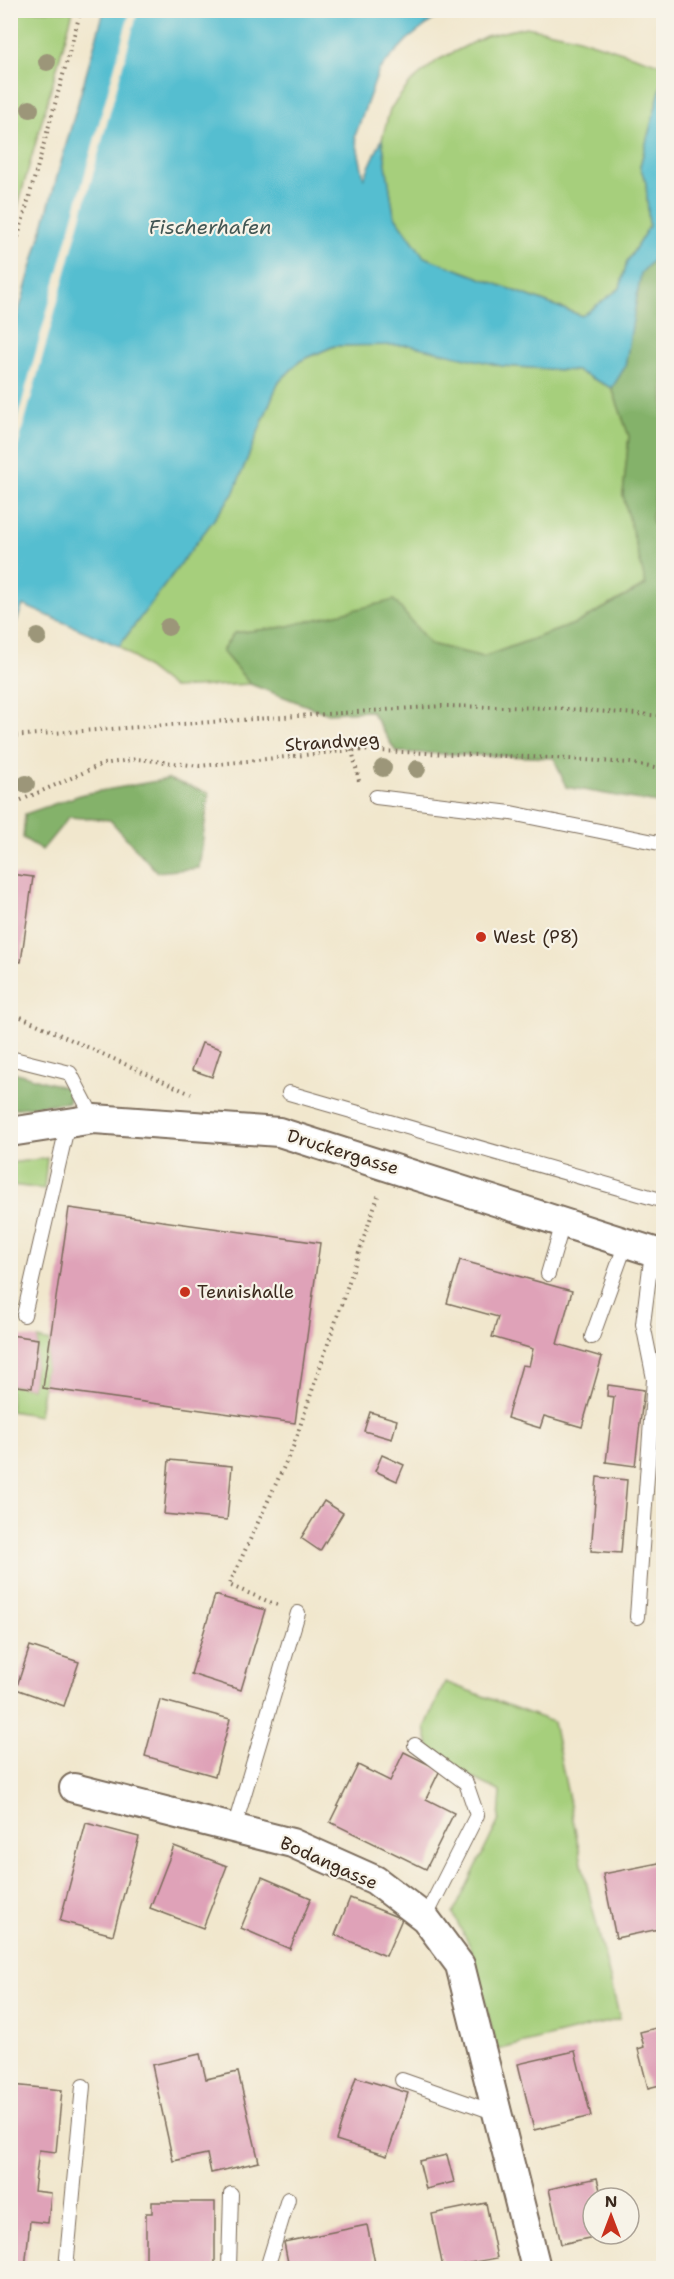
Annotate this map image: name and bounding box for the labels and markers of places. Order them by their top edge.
place label: West (P8) [493,925,578,949]
marker: West (P8) [474,930,488,944]
place label: Tennishalle [197,1280,294,1304]
marker: Tennishalle [178,1285,192,1299]

